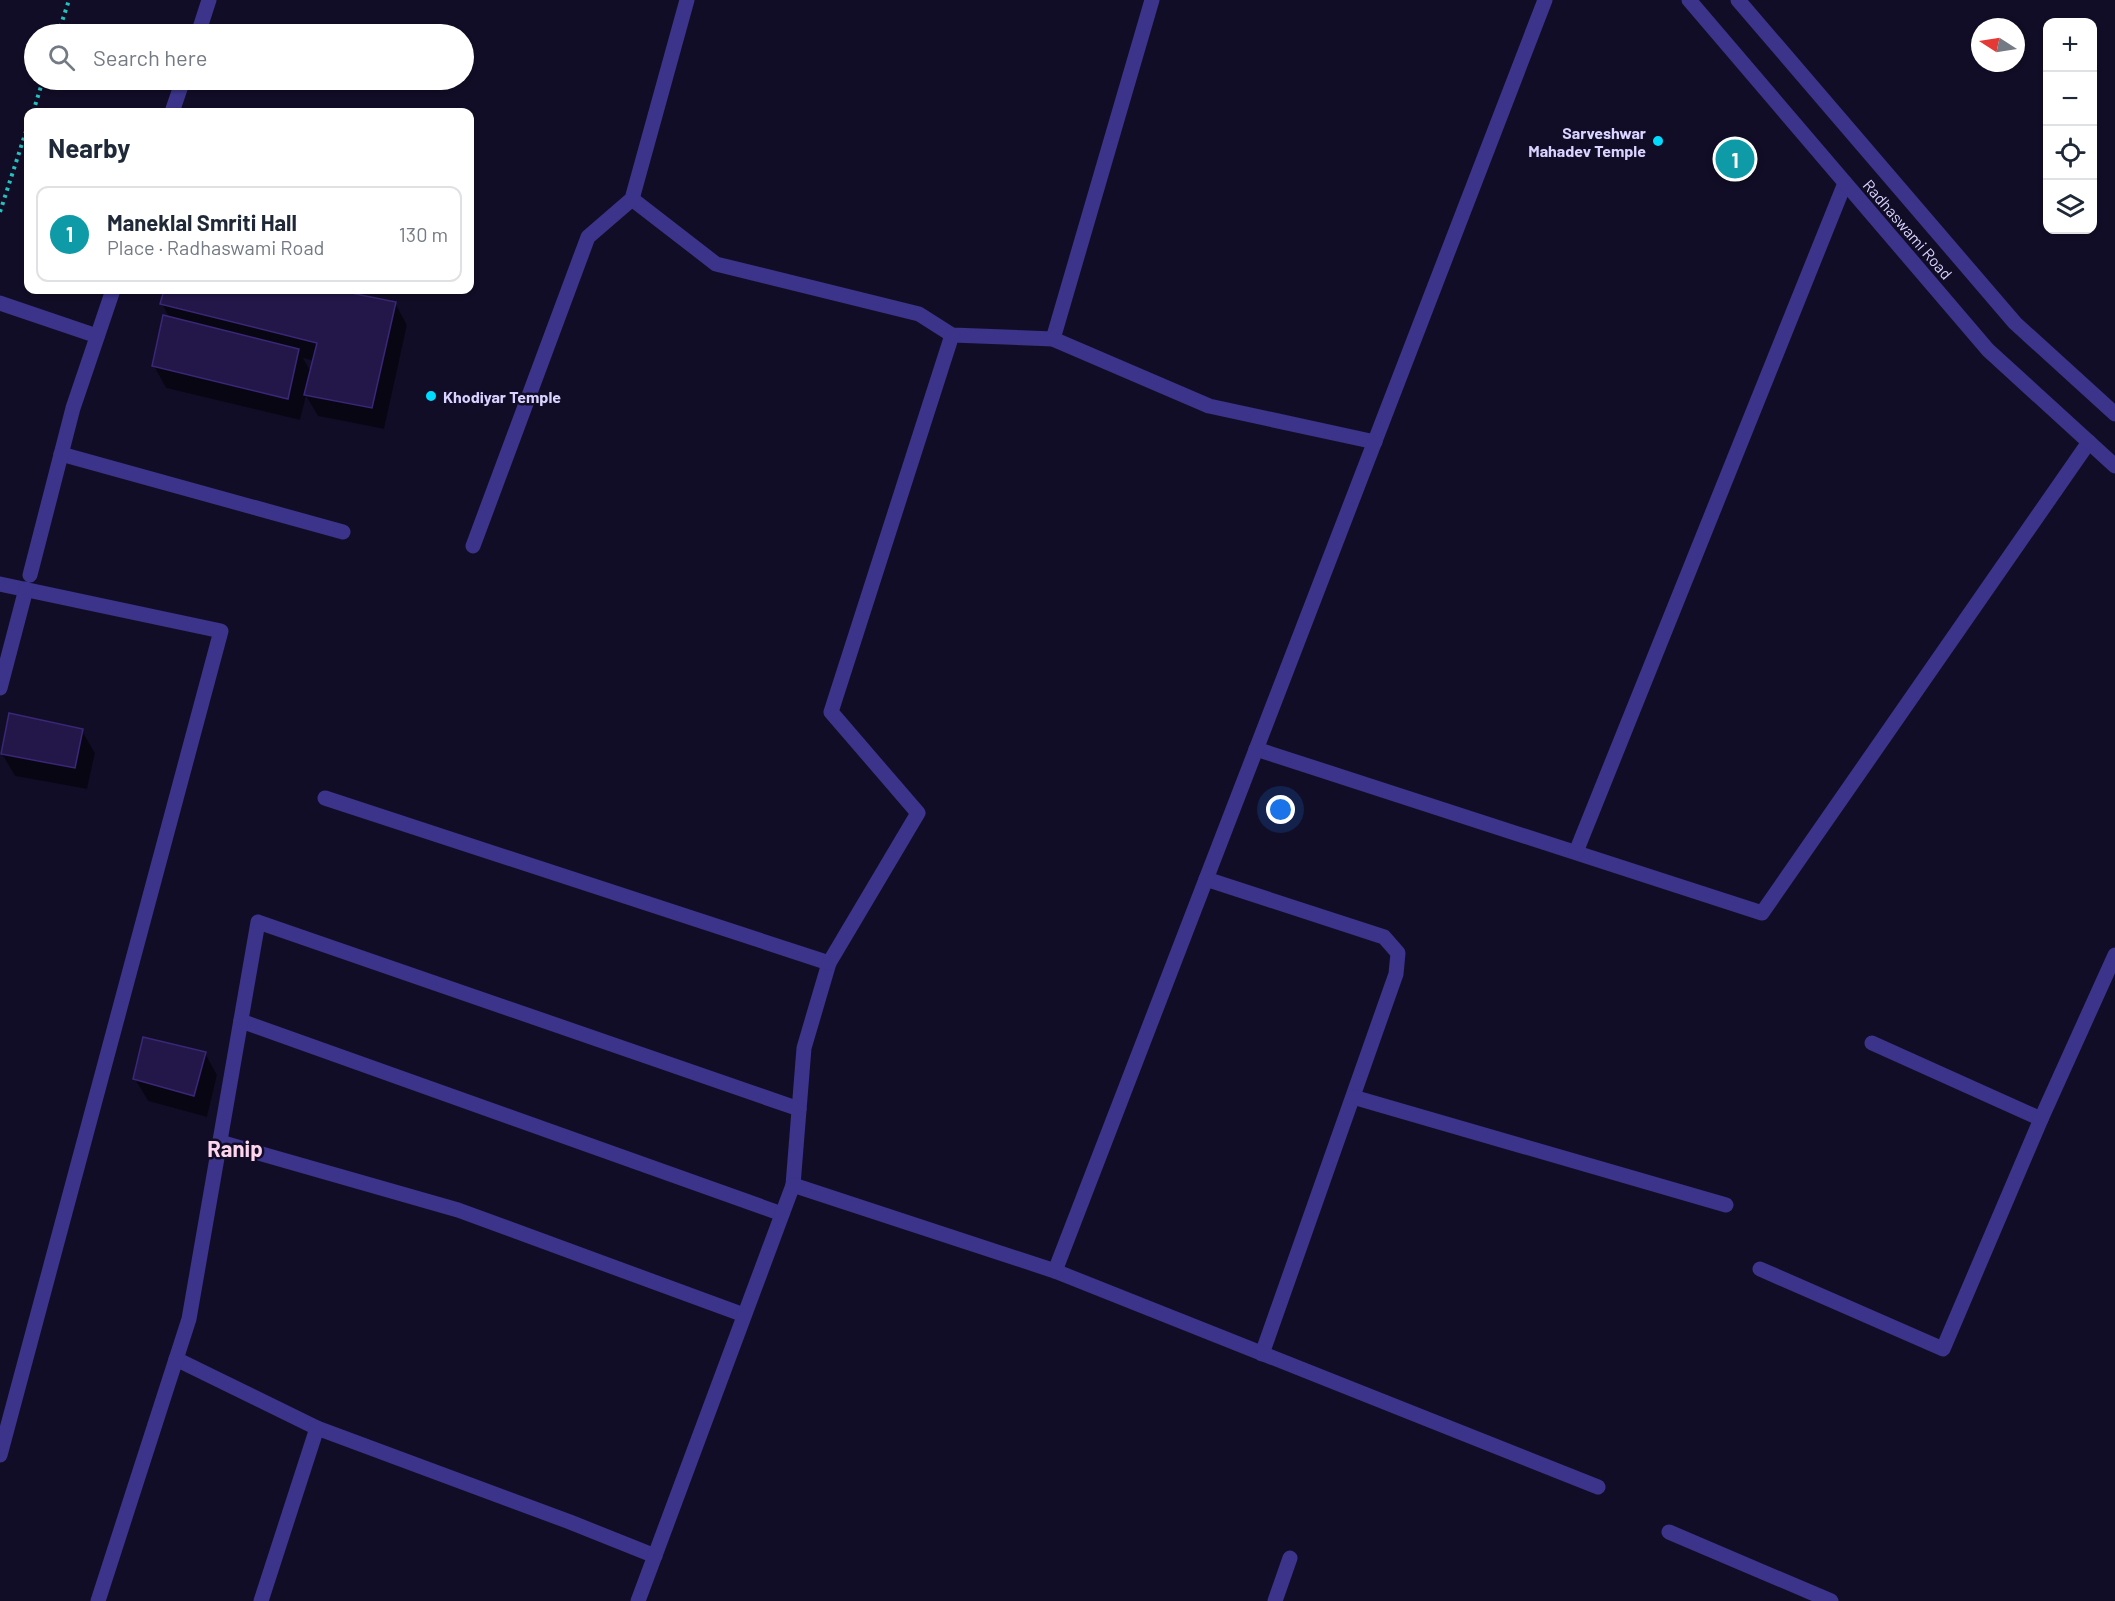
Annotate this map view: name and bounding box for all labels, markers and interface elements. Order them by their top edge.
north arrow [1971,18,2025,72]
map controls [2043,18,2097,234]
button: + [2043,18,2097,72]
search box [24,24,474,90]
icon: search [45,41,78,74]
text: Search here [93,44,207,70]
button: − [2043,72,2097,126]
place label: Sarveshwar Mahadev Temple [1528,123,1646,160]
button: locate [2043,126,2097,180]
text: Nearby [48,132,130,163]
marker: Sarveshwar Mahadev Temple [1651,134,1665,148]
pin: 1 [1716,136,1754,182]
street label: Radhaswami Road [1859,175,1957,283]
button: layers [2043,180,2097,234]
text: Maneklal Smriti Hall [107,209,297,235]
text: 1 [66,222,73,246]
text: 130 m [399,222,448,246]
text: Place · Radhaswami Road [107,235,325,259]
place label: Khodiyar Temple [443,387,561,406]
marker: Khodiyar Temple [424,389,438,403]
your location [1266,795,1295,824]
district label: Ranip [207,1135,263,1161]

